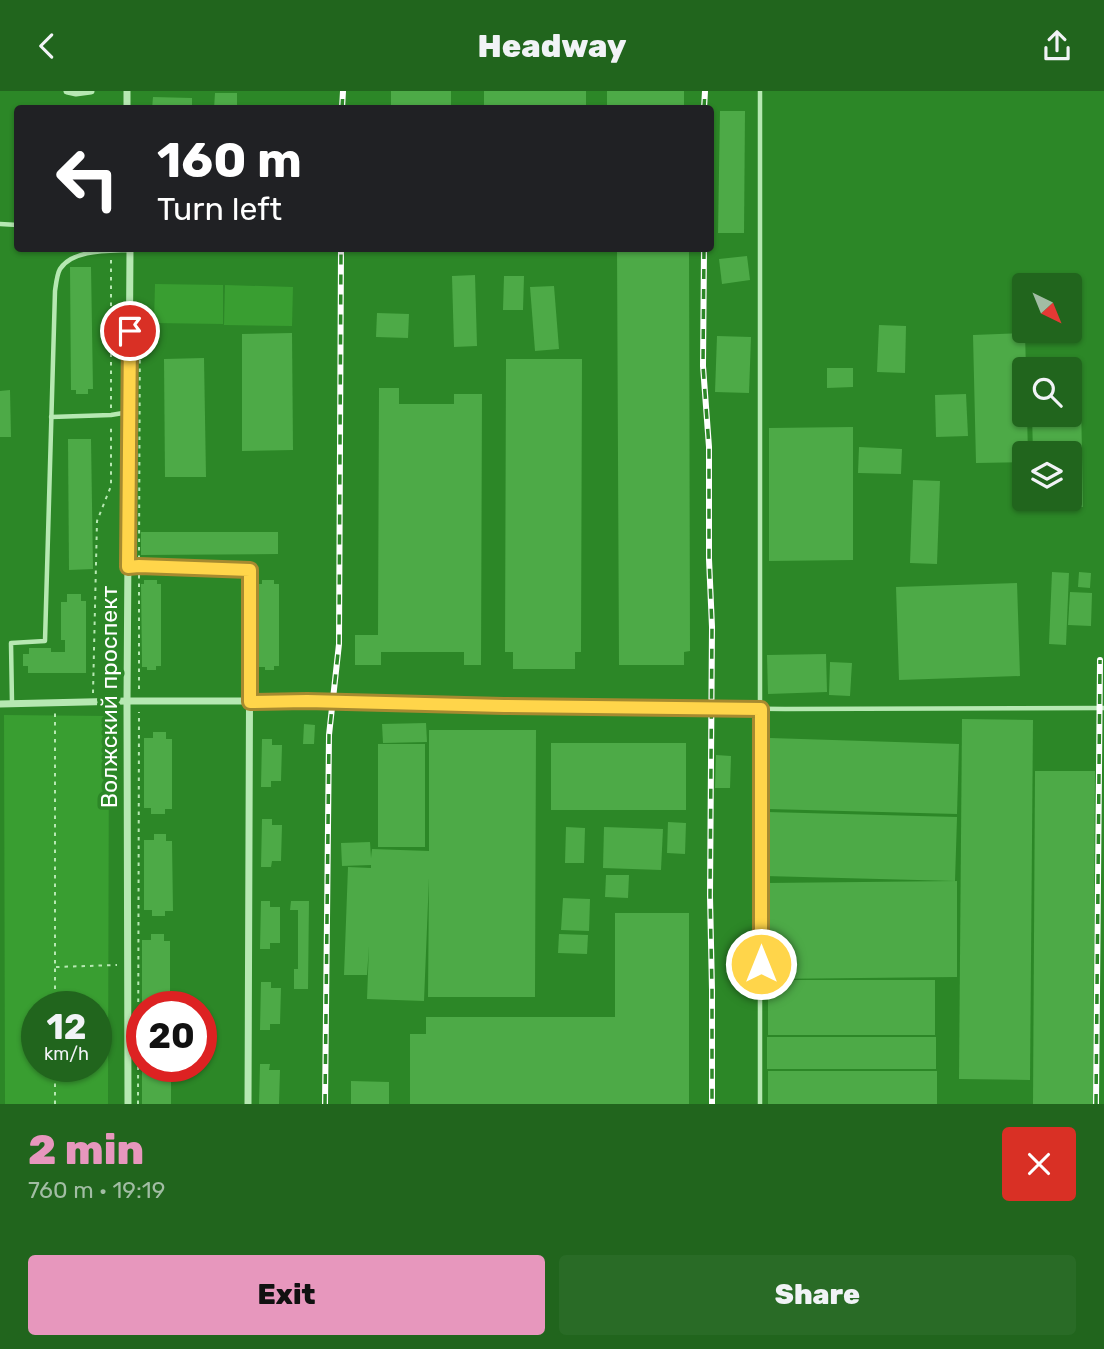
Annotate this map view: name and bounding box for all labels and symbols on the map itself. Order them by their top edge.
north arrow [1012,273,1082,343]
pin [100,301,160,361]
street label: Волжский проспект [95,585,123,808]
position arrow [724,927,798,1001]
speed limit sign: 20 [126,991,217,1082]

